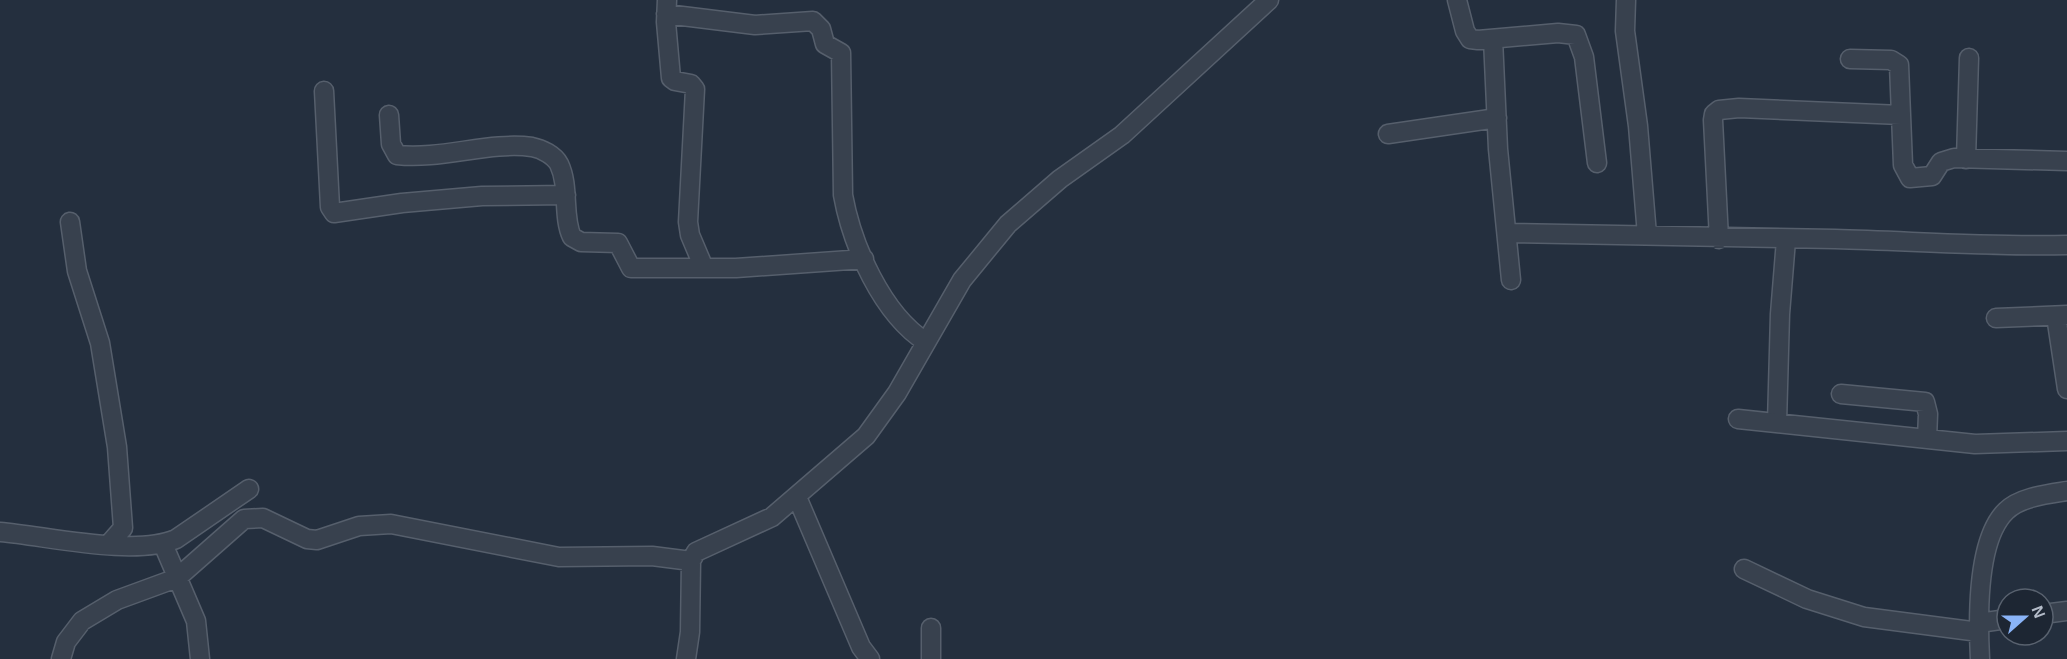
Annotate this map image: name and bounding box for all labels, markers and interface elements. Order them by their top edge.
north arrow [1995,587,2055,647]
text: N [2029,603,2049,620]

